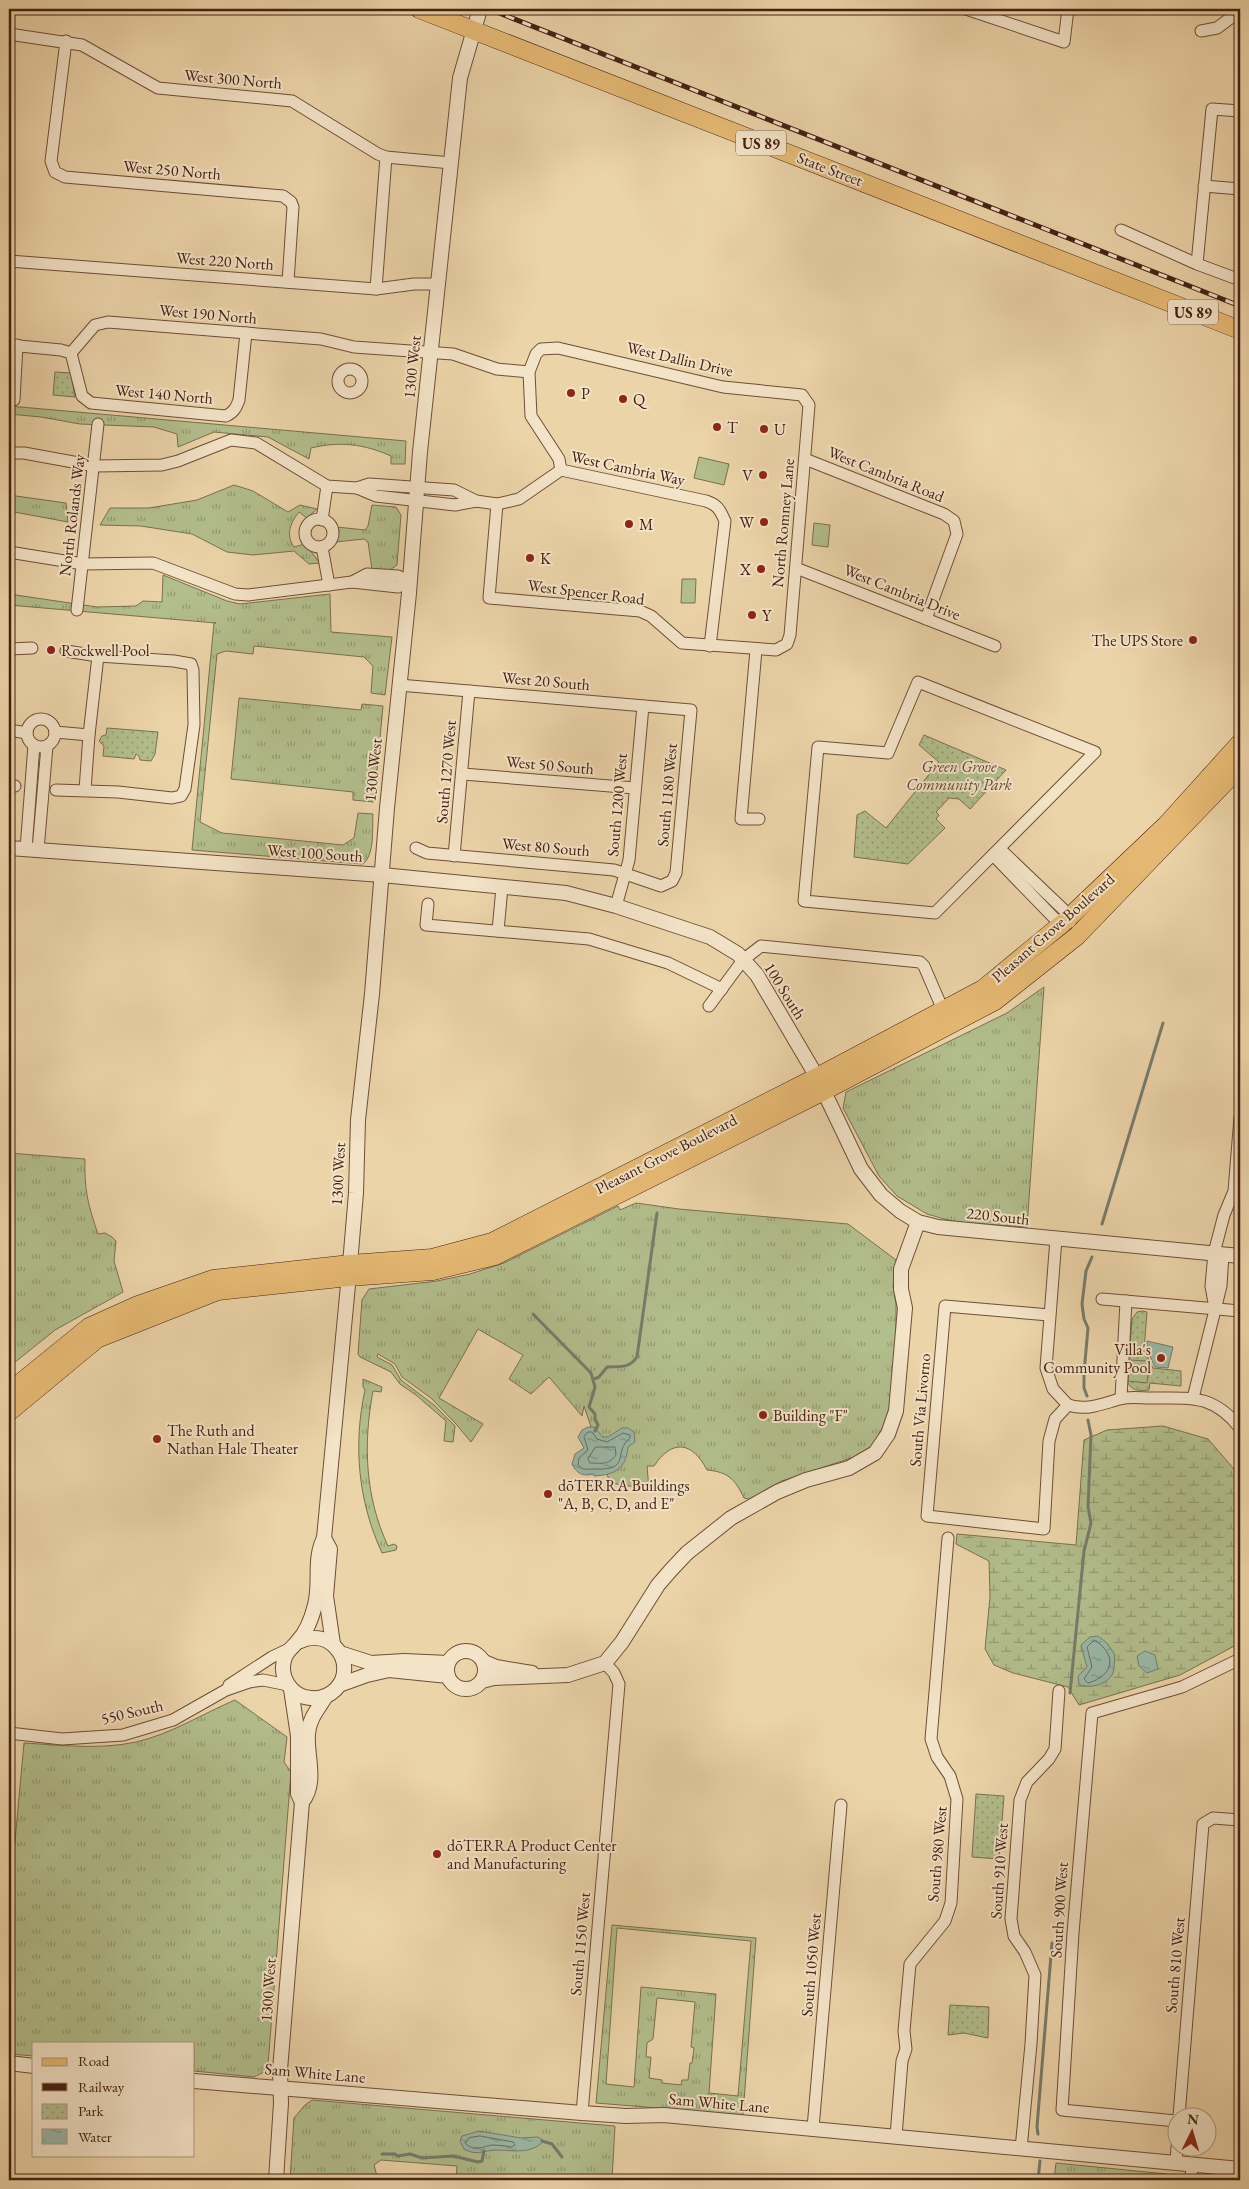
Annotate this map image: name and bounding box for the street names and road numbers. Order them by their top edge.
street label: West 300 North [183,64,283,94]
road number: US 89 [736,130,786,156]
street label: State Street [794,147,866,191]
street label: West 250 North [122,155,222,185]
street label: West 220 North [175,247,275,275]
street label: West 190 North [158,299,258,329]
road number: US 89 [1168,300,1218,324]
street label: 1300 West [398,334,426,400]
street label: West Dallin Drive [625,337,735,381]
street label: West 140 North [114,379,214,409]
street label: West Cambria Road [825,441,948,507]
street label: West Cambria Way [569,446,688,491]
street label: North Rolands Way [54,452,90,577]
street label: North Romney Lane [767,458,799,588]
street label: West Cambria Drive [841,559,963,625]
street label: West Spencer Road [526,574,647,610]
street label: West 20 South [501,667,591,695]
street label: South 1270 West [431,719,461,825]
street label: 1300 West [359,737,387,803]
street label: South 1180 West [652,742,682,848]
street label: West 50 South [505,751,595,779]
street label: South 1200 West [602,752,632,858]
street label: West 80 South [501,833,591,861]
street label: West 100 South [266,839,364,867]
street label: Pleasant Grove Boulevard [987,868,1120,987]
street label: 100 South [759,959,811,1023]
street label: Pleasant Grove Boulevard [591,1109,741,1199]
street label: 1300 West [326,1142,350,1206]
street label: 220 South [965,1202,1031,1230]
street label: South Via Livorno [905,1352,935,1468]
street label: 550 South [99,1695,165,1729]
street label: South 980 West [922,1805,952,1903]
street label: South 910 West [985,1822,1013,1920]
street label: South 900 West [1045,1861,1073,1959]
street label: South 1150 West [565,1891,595,1997]
street label: South 1050 West [796,1912,826,2018]
street label: South 810 West [1160,1916,1190,2014]
street label: 1300 West [255,1958,281,2022]
street label: Sam White Lane [264,2058,366,2088]
street label: Sam White Lane [668,2088,770,2118]

